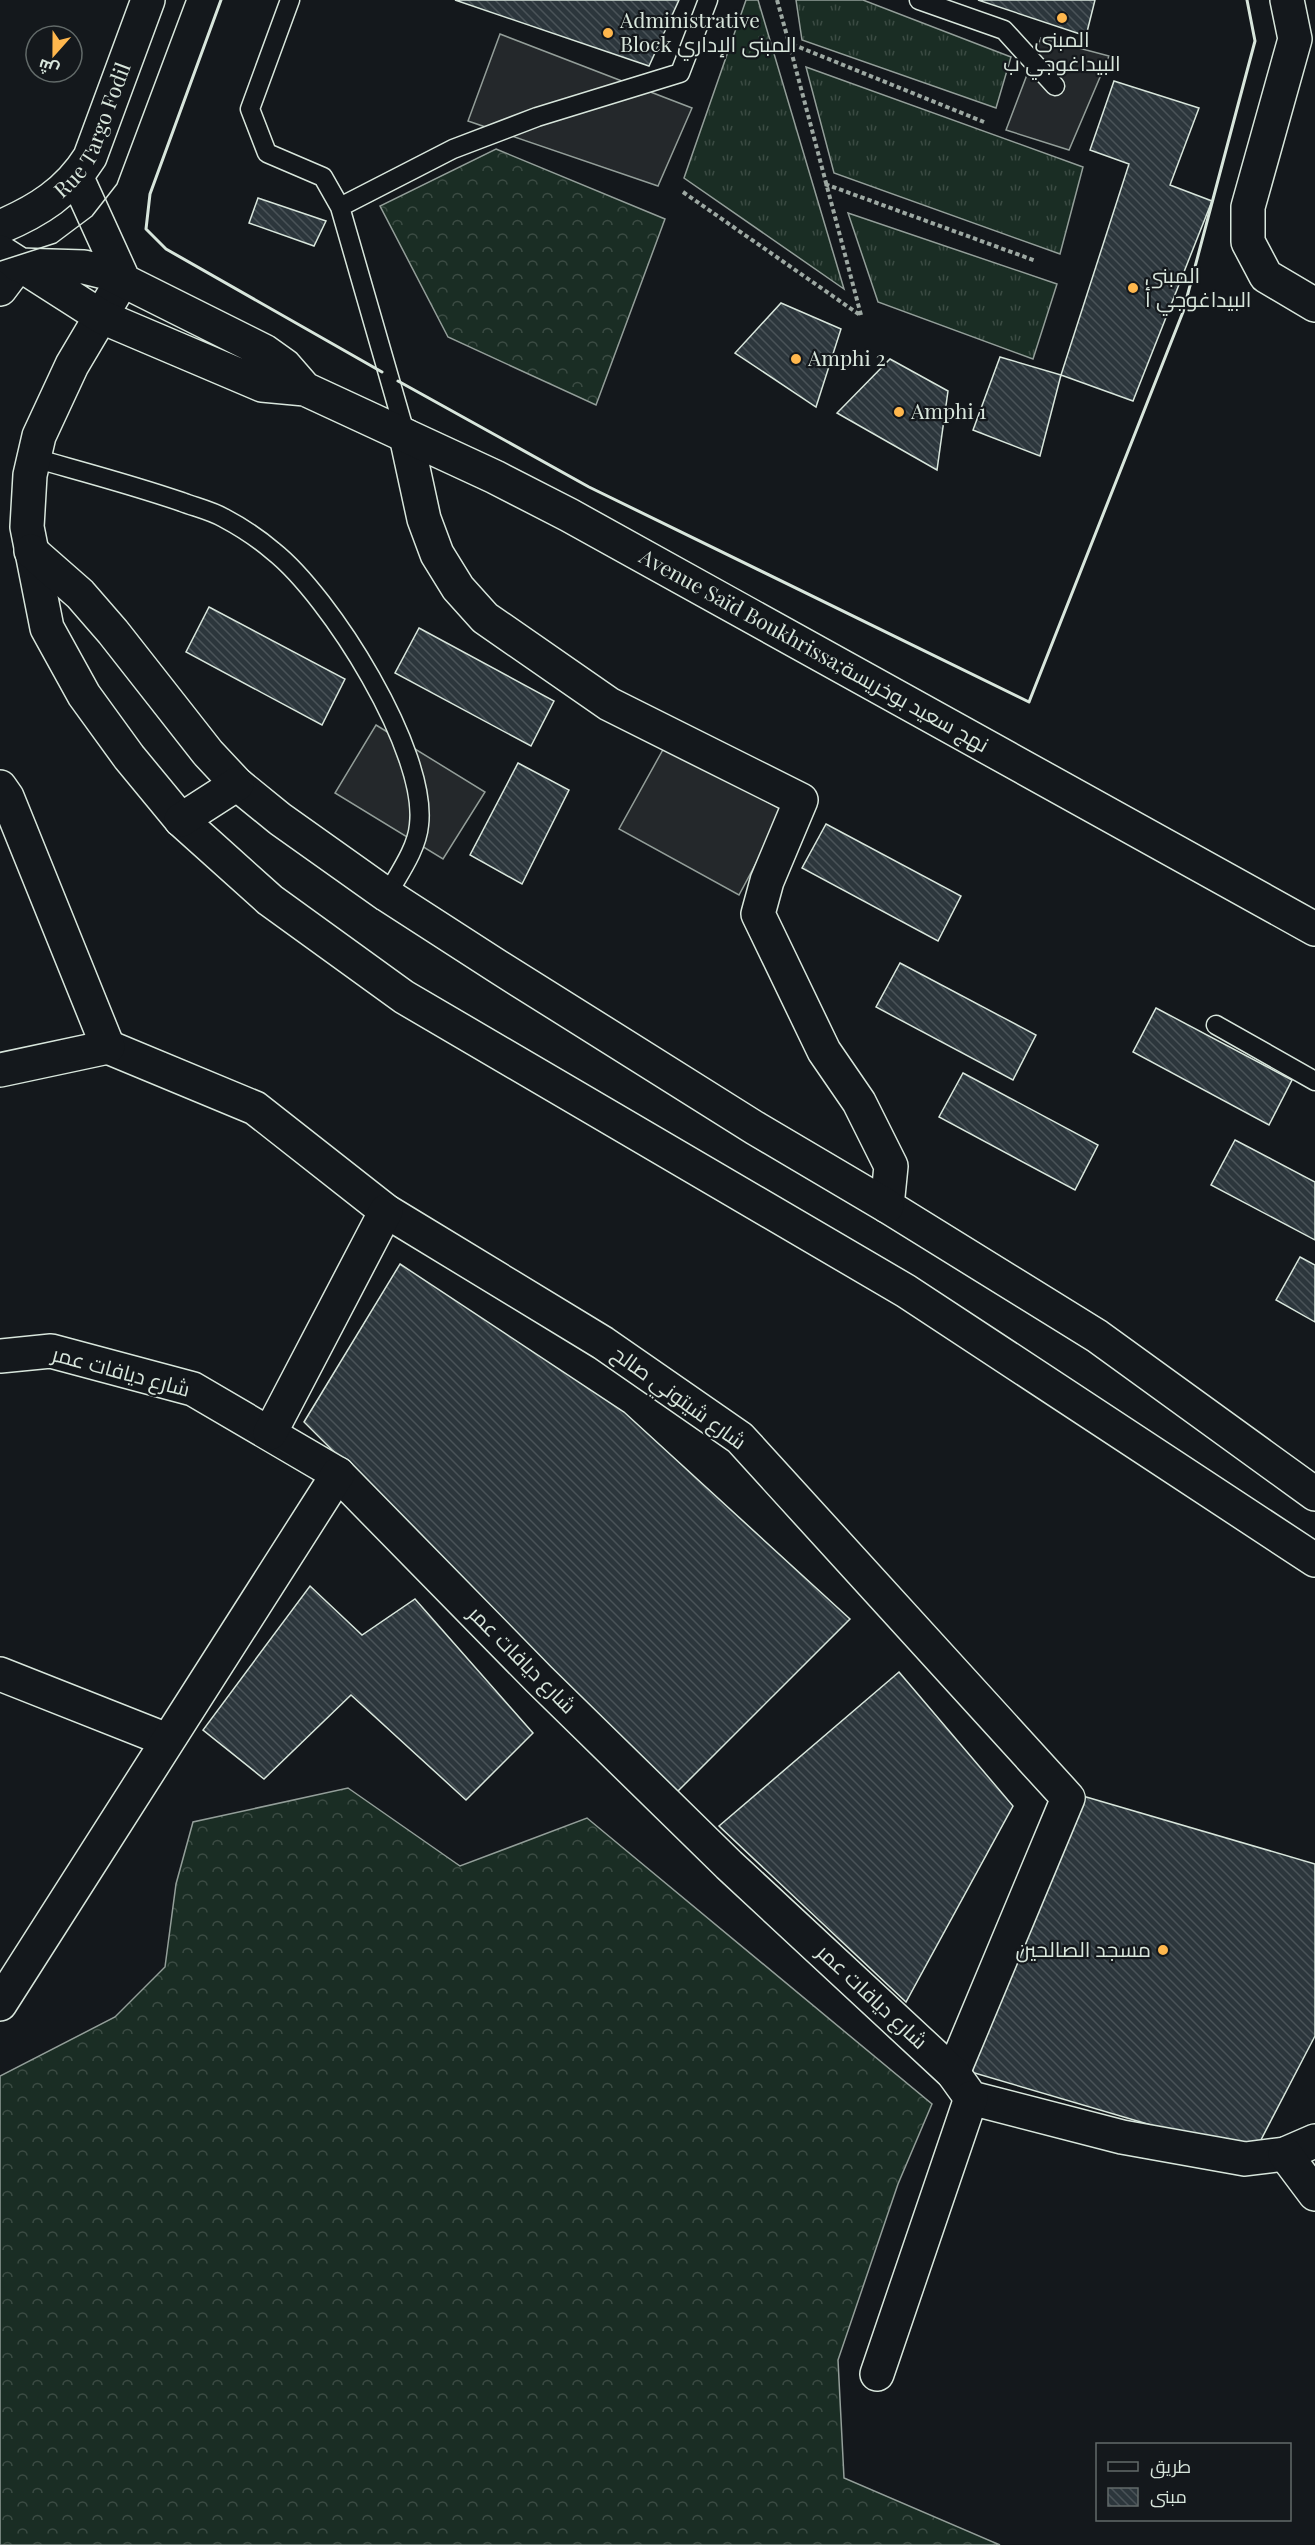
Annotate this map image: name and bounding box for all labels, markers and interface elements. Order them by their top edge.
place label: Administrative Block المبنى الإداري [619,5,797,61]
marker: المبنى البيداغوجي ب [1055,11,1069,25]
north arrow [24,24,84,84]
place label: المبنى البيداغوجي ب [1003,24,1121,80]
marker: Administrative Block المبنى الإداري [601,26,615,40]
text: ش [35,55,62,82]
street label: Rue Targo Fodil [47,58,136,203]
place label: المبنى البيداغوجي أ [1145,260,1251,316]
marker: المبنى البيداغوجي أ [1126,281,1140,295]
place label: Amphi 2 [807,343,886,371]
marker: Amphi 2 [789,352,803,366]
place label: Amphi 1 [910,396,987,424]
marker: Amphi 1 [892,405,906,419]
street label: Avenue Saïd Boukhrissa;نهج سعيد بوخريسة [634,541,995,759]
street label: شارع ديافات عمر [48,1338,193,1404]
street label: شارع شيتوني صالح [605,1338,753,1458]
street label: شارع ديافات عمر [461,1598,583,1720]
place label: مسجد الصالحين [1016,1934,1151,1963]
street label: شارع ديافات عمر [810,1936,935,2056]
marker: مسجد الصالحين [1156,1943,1170,1957]
legend [1096,2443,1291,2521]
text: طريق [1150,2454,1191,2479]
text: مبنى [1150,2484,1187,2508]

